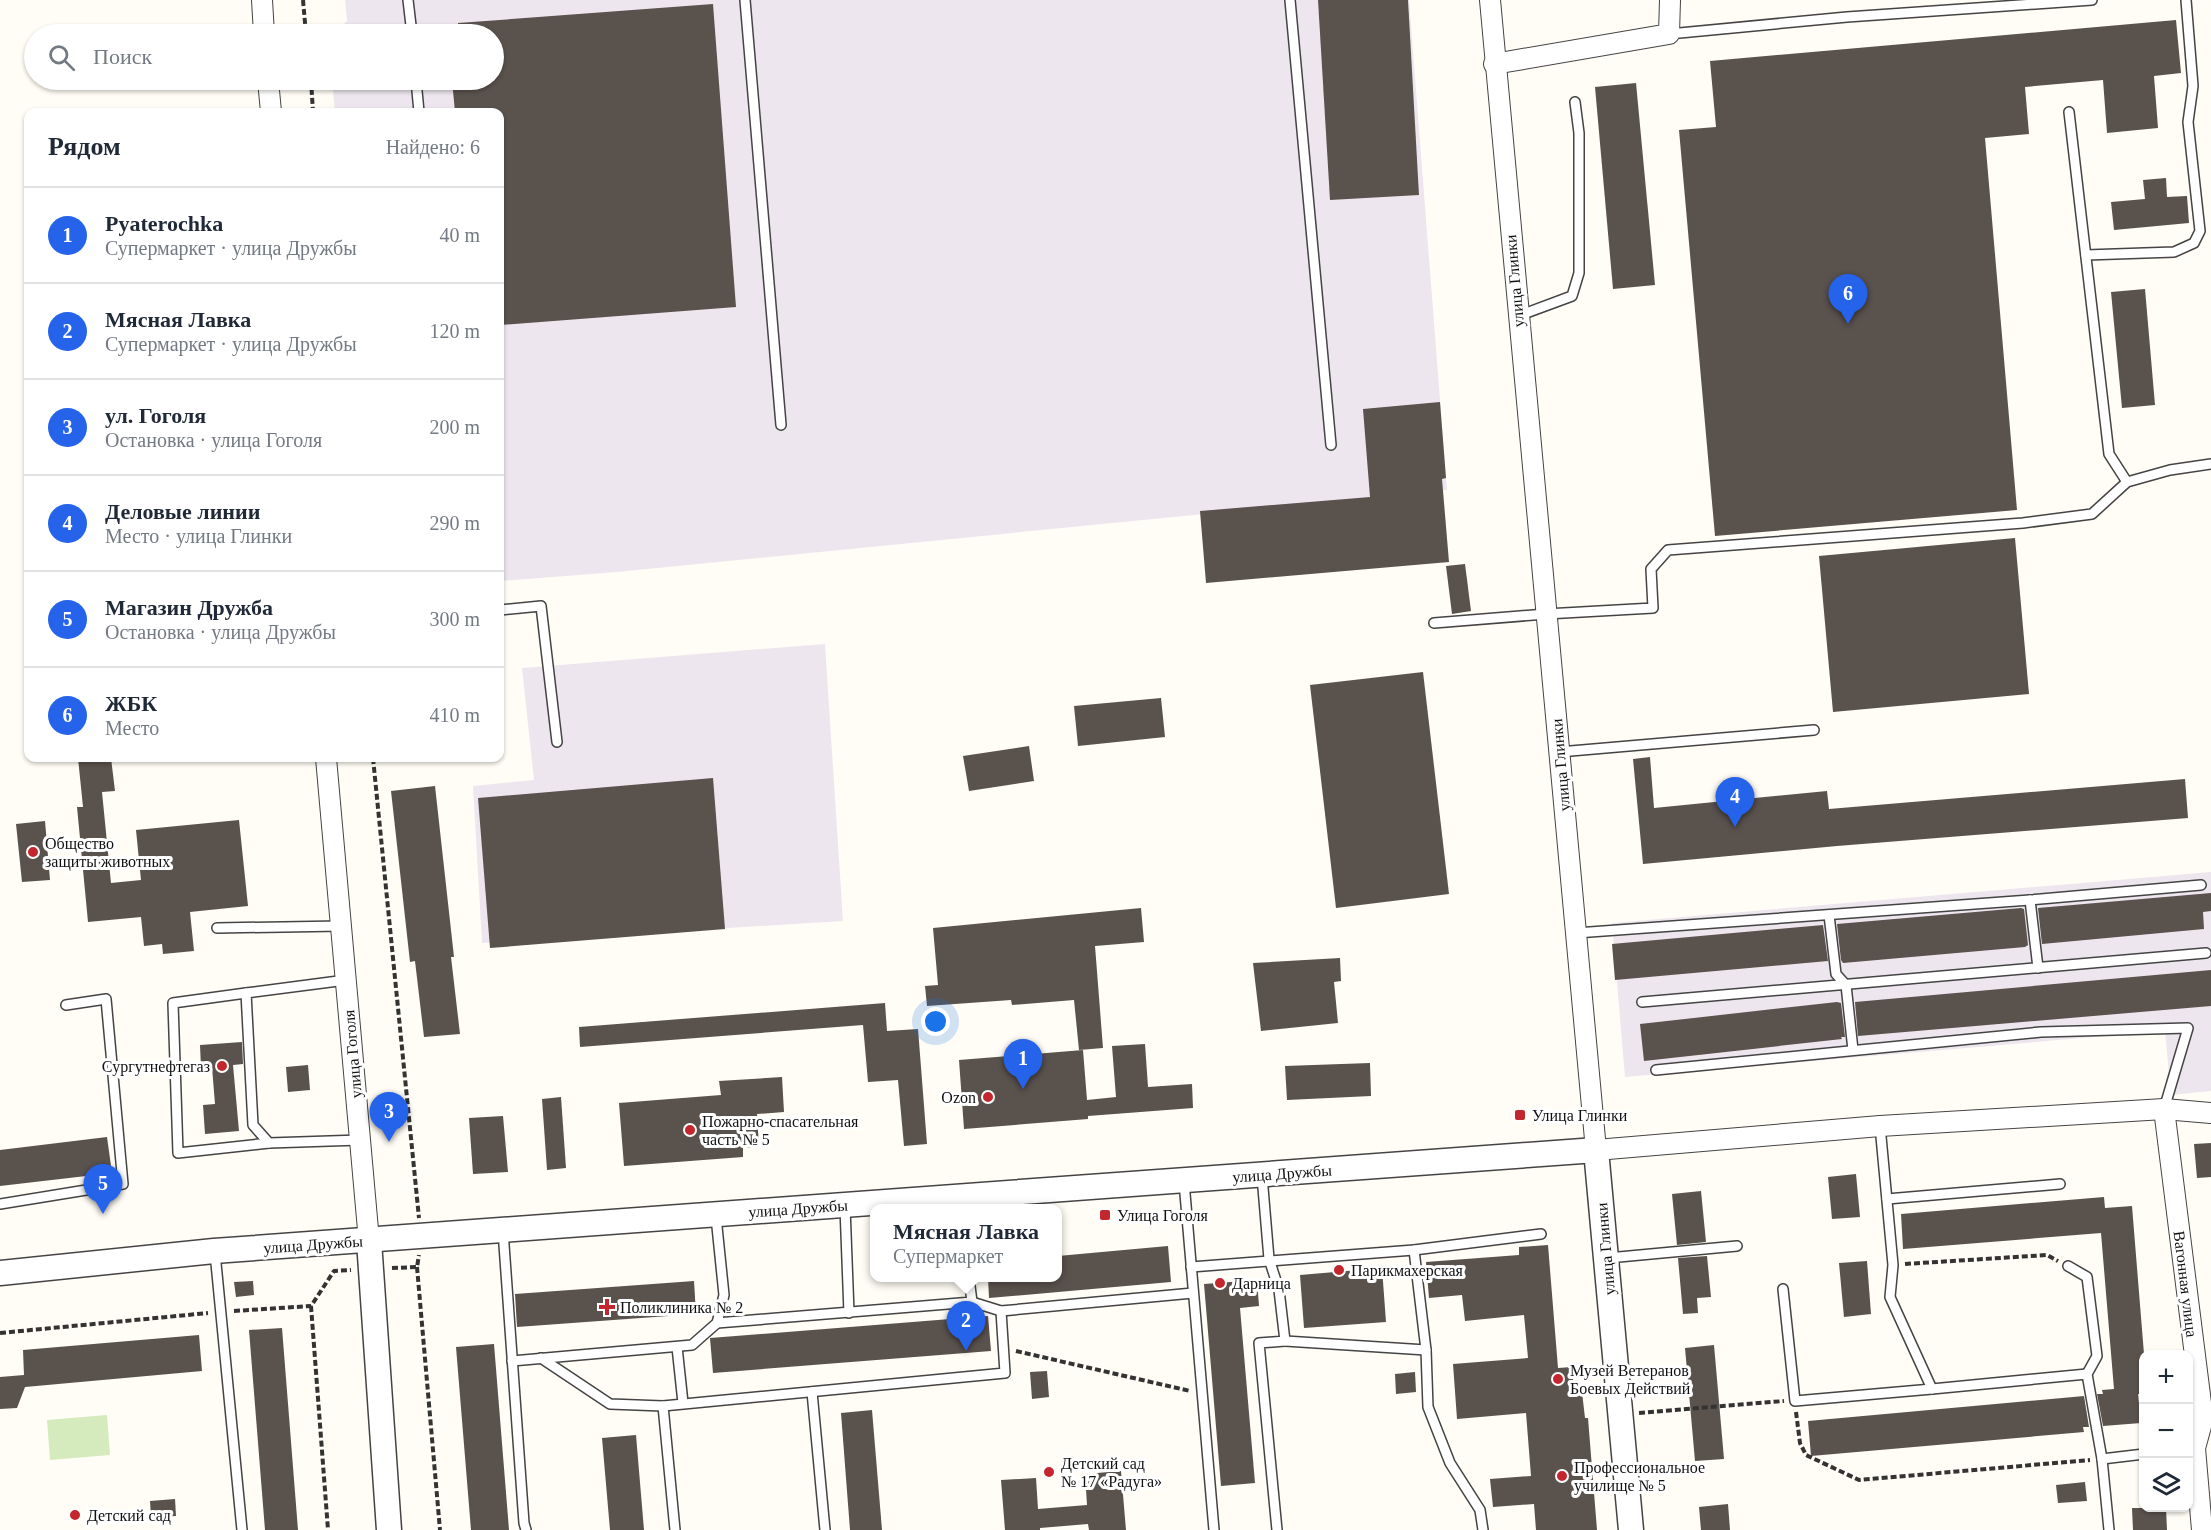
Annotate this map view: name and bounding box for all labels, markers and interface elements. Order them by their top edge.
search box [24,24,504,90]
icon: search [45,41,78,74]
text: Поиск [93,44,152,69]
text: Рядом [48,132,121,161]
text: Найдено: 6 [386,136,480,158]
text: Pyaterochka [105,211,223,236]
text: 1 [63,224,73,246]
text: 40 m [439,224,480,246]
street label: улица Глинки [1502,233,1528,328]
text: Супермаркет · улица Дружбы [105,237,357,259]
pin: 6 [1828,274,1868,324]
text: Мясная Лавка [105,307,251,332]
text: 2 [63,320,73,342]
text: 120 m [429,320,480,342]
text: Супермаркет · улица Дружбы [105,333,357,355]
text: ул. Гоголя [105,403,206,428]
text: 3 [63,416,73,438]
text: 200 m [429,416,480,438]
text: Остановка · улица Гоголя [105,429,322,451]
text: Деловые линии [105,499,260,524]
text: 4 [63,512,73,534]
text: 290 m [429,512,480,534]
text: Место · улица Глинки [105,525,292,547]
text: Магазин Дружба [105,595,273,620]
text: 5 [63,608,73,630]
text: 300 m [429,608,480,630]
text: Остановка · улица Дружбы [105,621,336,643]
text: ЖБК [105,691,157,716]
text: 6 [63,704,73,726]
text: 410 m [429,704,480,726]
text: Место [105,717,159,739]
street label: улица Глинки [1548,717,1574,812]
pin: 4 [1716,778,1754,827]
place label: Общество защиты животных [45,835,170,871]
marker: Общество защиты животных [26,845,40,859]
your location [921,1007,950,1036]
street label: улица Гоголя [340,1008,366,1099]
pin: 1 [1004,1040,1042,1089]
place label: Сургутнефтегаз [102,1058,210,1076]
marker: Сургутнефтегаз [215,1059,229,1073]
place label: Ozon [941,1089,976,1106]
marker: Ozon [981,1090,995,1104]
pin: 3 [370,1092,408,1142]
place label: Улица Глинки [1532,1107,1628,1125]
marker: Улица Глинки [1513,1108,1527,1122]
place label: Пожарно-спасательная часть № 5 [702,1113,859,1148]
marker: Пожарно-спасательная часть № 5 [683,1123,697,1137]
street label: улица Дружбы [1232,1162,1333,1186]
pin: 5 [84,1164,122,1214]
street label: улица Дружбы [748,1197,849,1221]
street label: улица Глинки [1593,1201,1619,1296]
popup [870,1204,1062,1282]
place label: Улица Гоголя [1117,1207,1209,1225]
marker: Улица Гоголя [1098,1208,1112,1222]
text: Мясная Лавка [893,1219,1039,1244]
street label: Вагонная улица [2170,1230,2200,1338]
street label: улица Дружбы [263,1233,364,1257]
text: Супермаркет [893,1245,1003,1267]
place label: Парикмахерская [1351,1262,1464,1280]
marker: Парикмахерская [1332,1263,1346,1277]
place label: Дарница [1232,1275,1291,1293]
marker: Дарница [1213,1276,1227,1290]
marker: Поликлиника № 2 [598,1298,616,1316]
place label: Поликлиника № 2 [620,1299,743,1316]
pin: 2 [946,1302,986,1351]
map controls [2139,1350,2193,1512]
button: + [2139,1350,2193,1404]
place label: Музей Ветеранов Боевых Действий [1570,1362,1691,1398]
marker: Музей Ветеранов Боевых Действий [1551,1372,1565,1386]
button: − [2139,1404,2193,1458]
place label: Детский сад № 17 «Радуга» [1061,1455,1162,1491]
button: layers [2139,1458,2193,1512]
place label: Профессиональное училище № 5 [1574,1459,1705,1495]
marker: Детский сад № 17 «Радуга» [1042,1465,1056,1479]
marker: Профессиональное училище № 5 [1555,1469,1569,1483]
place label: Детский сад [87,1507,171,1525]
marker: Детский сад [68,1508,82,1522]

